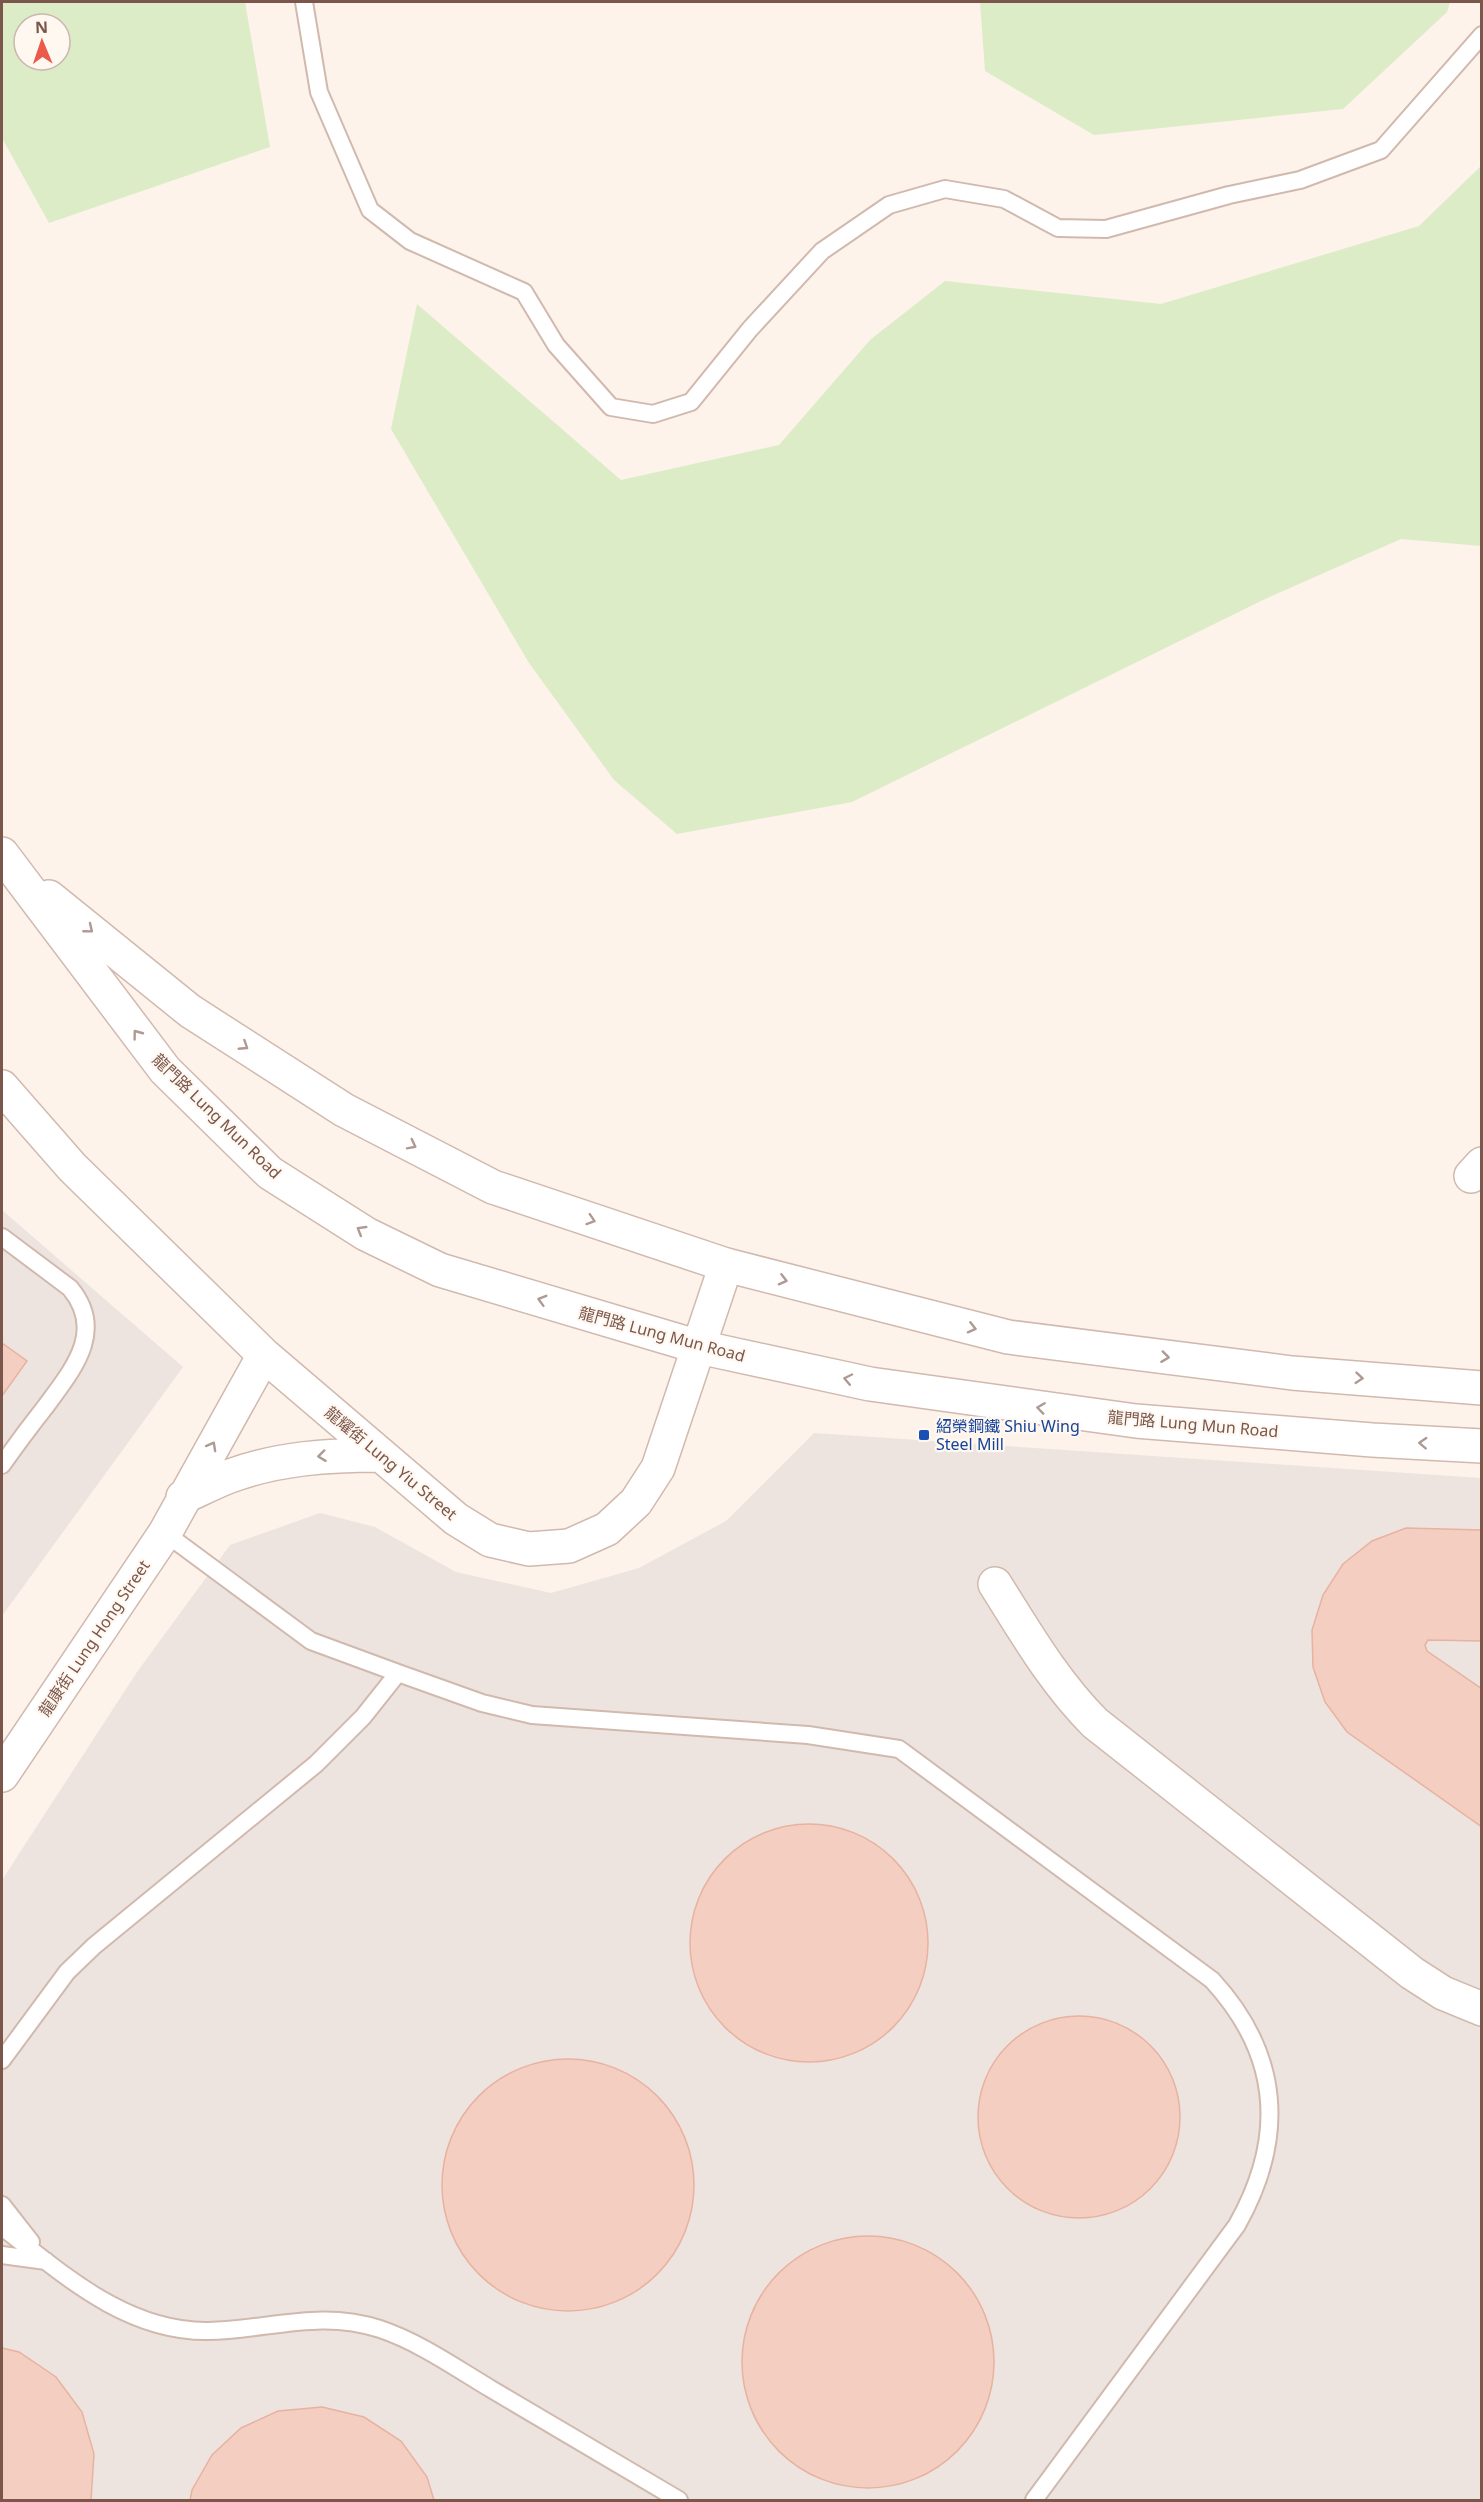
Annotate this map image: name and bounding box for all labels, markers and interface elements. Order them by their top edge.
north arrow [12,12,72,72]
text: N [35,16,48,38]
one-way arrow [82,922,93,933]
one-way arrow [134,1029,145,1040]
one-way arrow [238,1039,249,1050]
street label: 龍門路 Lung Mun Road [148,1049,286,1183]
one-way arrow [406,1138,417,1150]
one-way arrow [585,1213,596,1226]
one-way arrow [357,1226,367,1238]
one-way arrow [778,1272,788,1285]
one-way arrow [537,1295,548,1307]
street label: 龍門路 Lung Mun Road [576,1301,748,1367]
one-way arrow [966,1321,977,1333]
one-way arrow [1160,1350,1169,1363]
one-way arrow [1354,1371,1363,1384]
one-way arrow [843,1373,853,1386]
street label: 龍耀街 Lung Yiu Street [320,1401,462,1525]
one-way arrow [1036,1402,1045,1414]
street label: 龍門路 Lung Mun Road [1107,1406,1279,1442]
place label: 紹榮鋼鐵 Shiu Wing Steel Mill [936,1415,1080,1455]
marker: 紹榮鋼鐵 Shiu Wing Steel Mill [917,1428,931,1442]
one-way arrow [1419,1436,1428,1449]
one-way arrow [205,1442,216,1452]
one-way arrow [317,1449,326,1462]
street label: 龍康街 Lung Hong Street [33,1555,155,1721]

